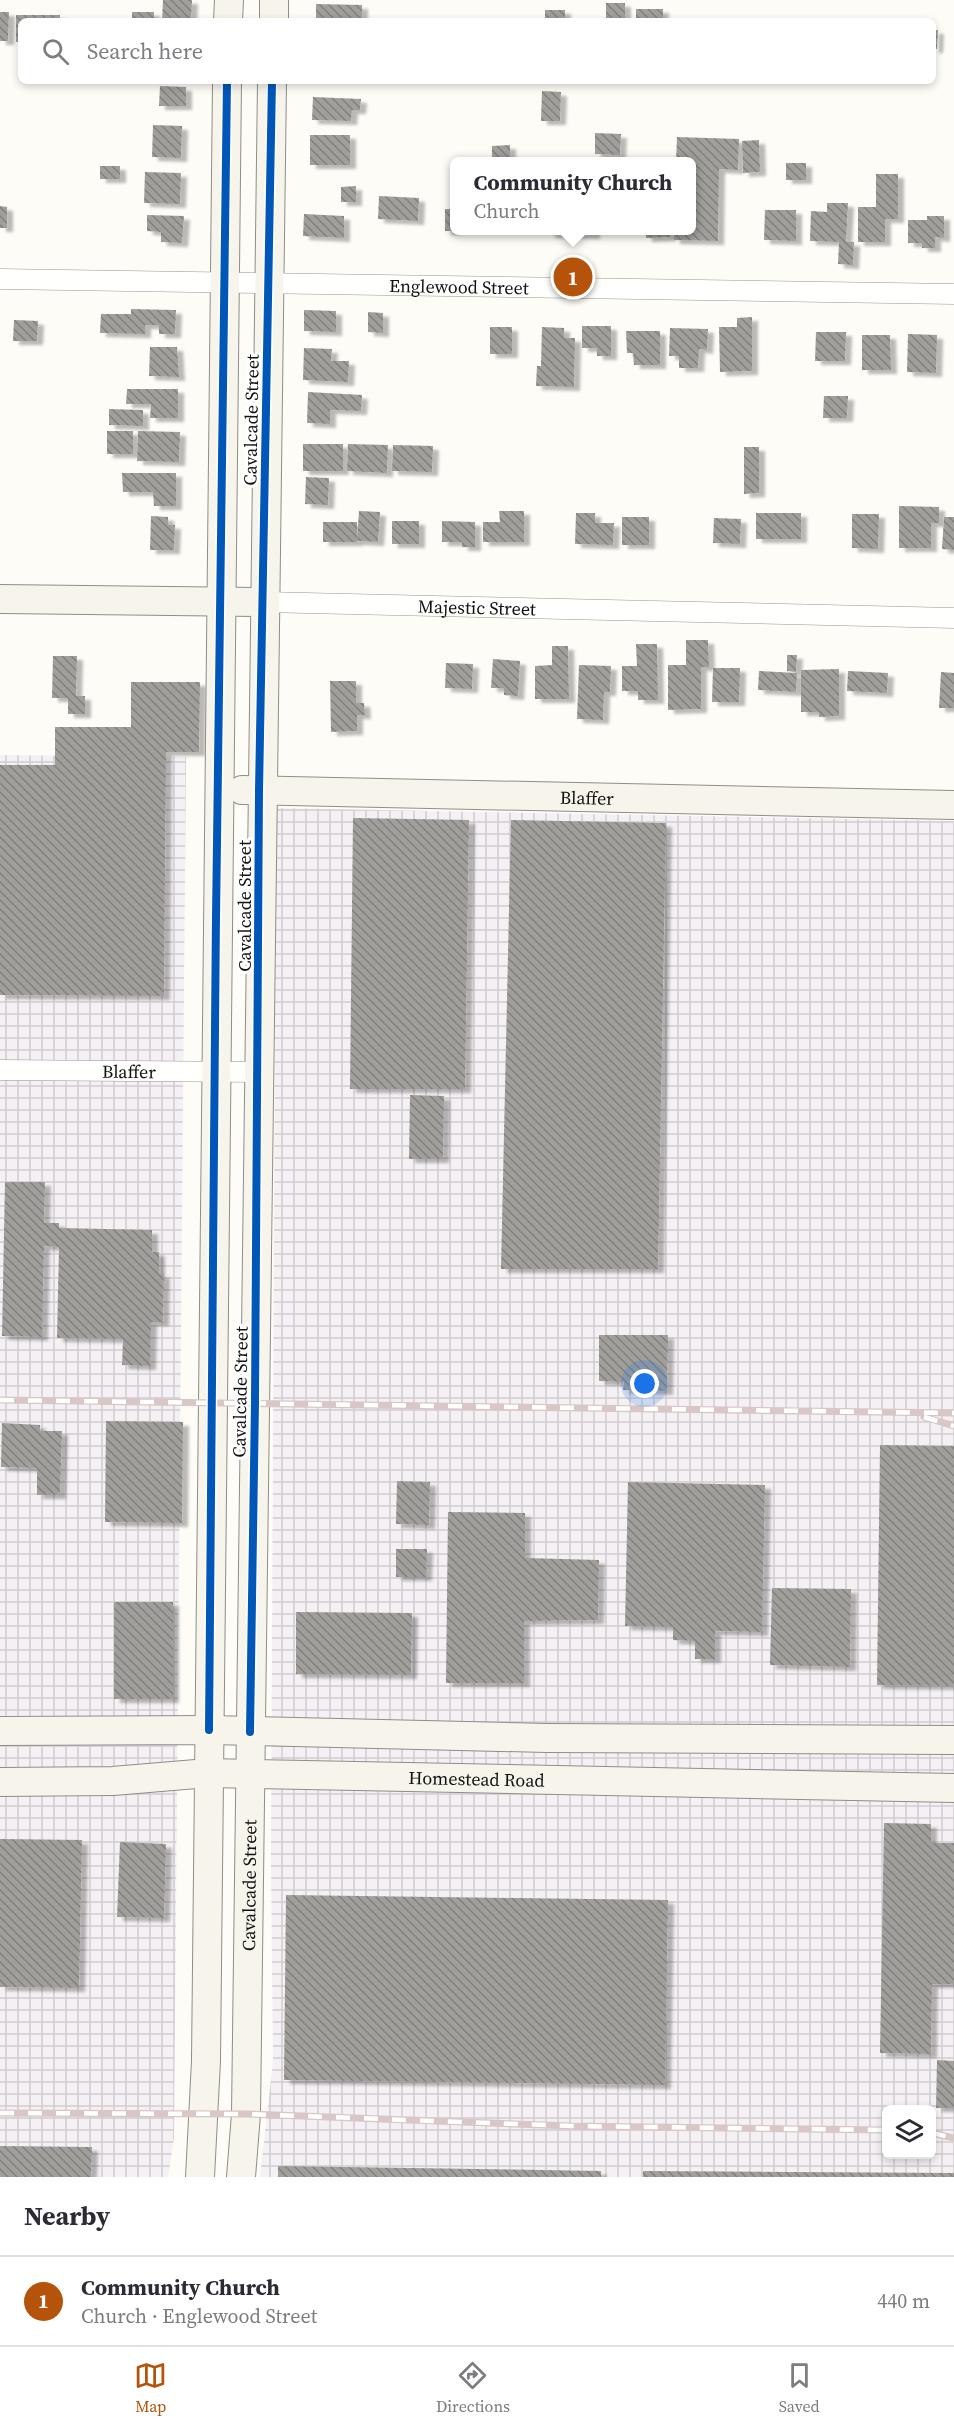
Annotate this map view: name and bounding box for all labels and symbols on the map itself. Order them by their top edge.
pin: 1 [554,254,592,300]
street label: Englewood Street [389,273,529,300]
street label: Cavalcade Street [237,354,265,486]
street label: Majestic Street [418,593,536,621]
street label: Blaffer [560,784,615,810]
street label: Cavalcade Street [232,840,257,972]
street label: Blaffer [102,1058,156,1084]
street label: Cavalcade Street [226,1326,254,1458]
your location [630,1369,659,1398]
street label: Homestead Road [408,1765,545,1792]
street label: Cavalcade Street [235,1819,262,1951]

